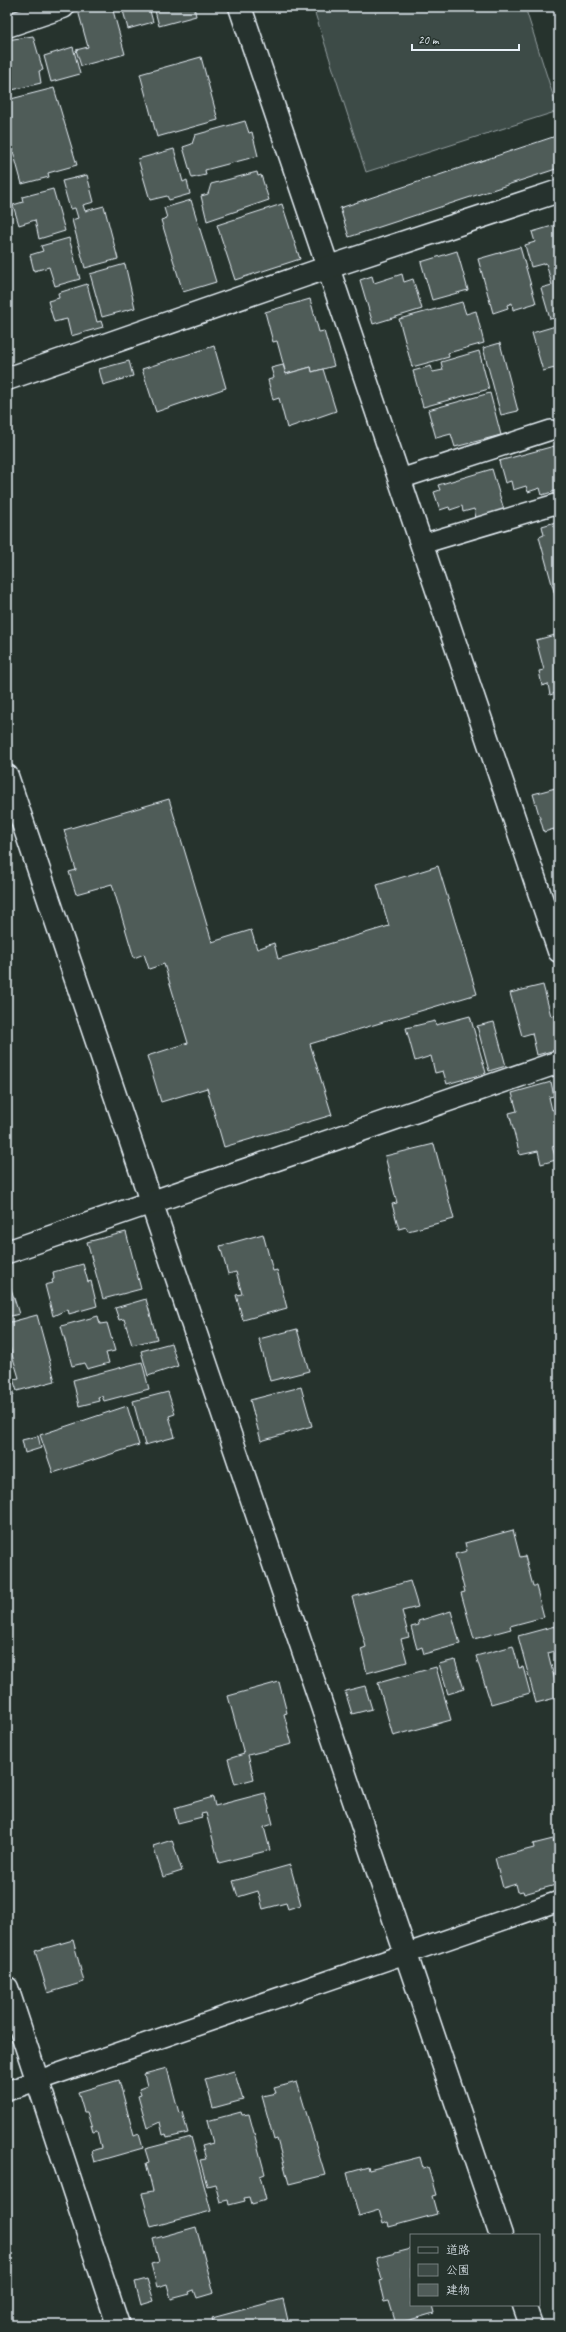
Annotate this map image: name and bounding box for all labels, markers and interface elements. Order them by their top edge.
scale bar [412,26,519,52]
text: 20 m [418,32,440,48]
legend [410,2234,540,2306]
text: 道路 [446,2242,470,2258]
text: 公園 [446,2262,470,2278]
text: 建物 [446,2282,470,2298]

